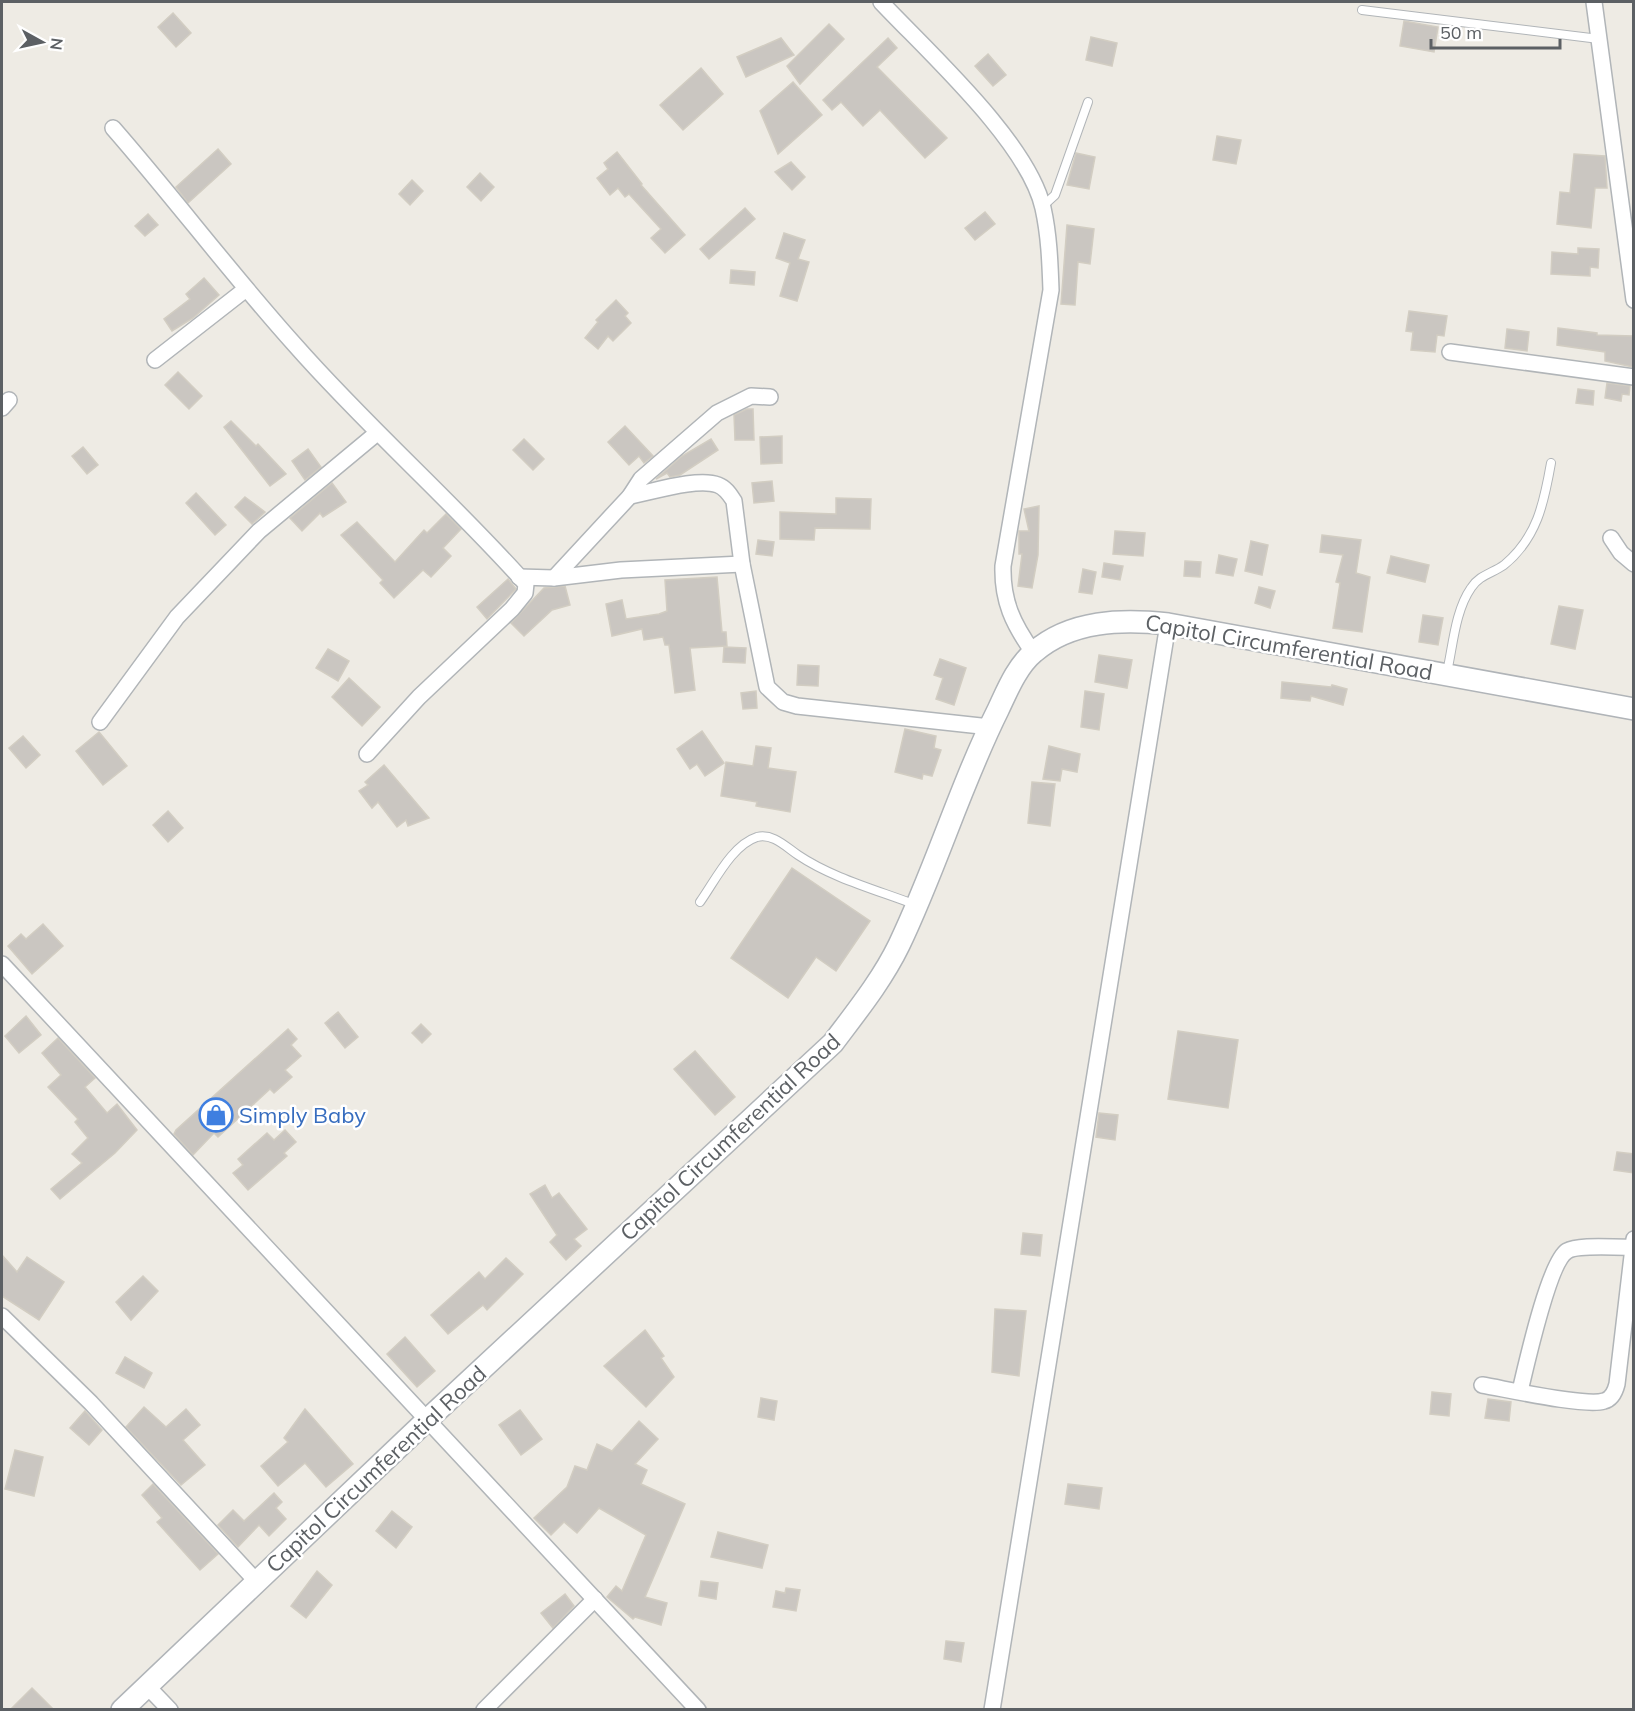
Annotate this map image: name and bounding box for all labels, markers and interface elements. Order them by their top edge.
north arrow [12,12,72,72]
scale bar [1431,12,1560,50]
text: 50 m [1440,21,1482,44]
text: N [46,37,68,51]
street label: Capitol Circumferential Road [1143,608,1435,686]
street label: Capitol Circumferential Road [614,1027,846,1247]
shop icon: Simply Baby [198,1097,234,1133]
place label: Simply Baby [239,1101,366,1129]
street label: Capitol Circumferential Road [260,1359,492,1579]

